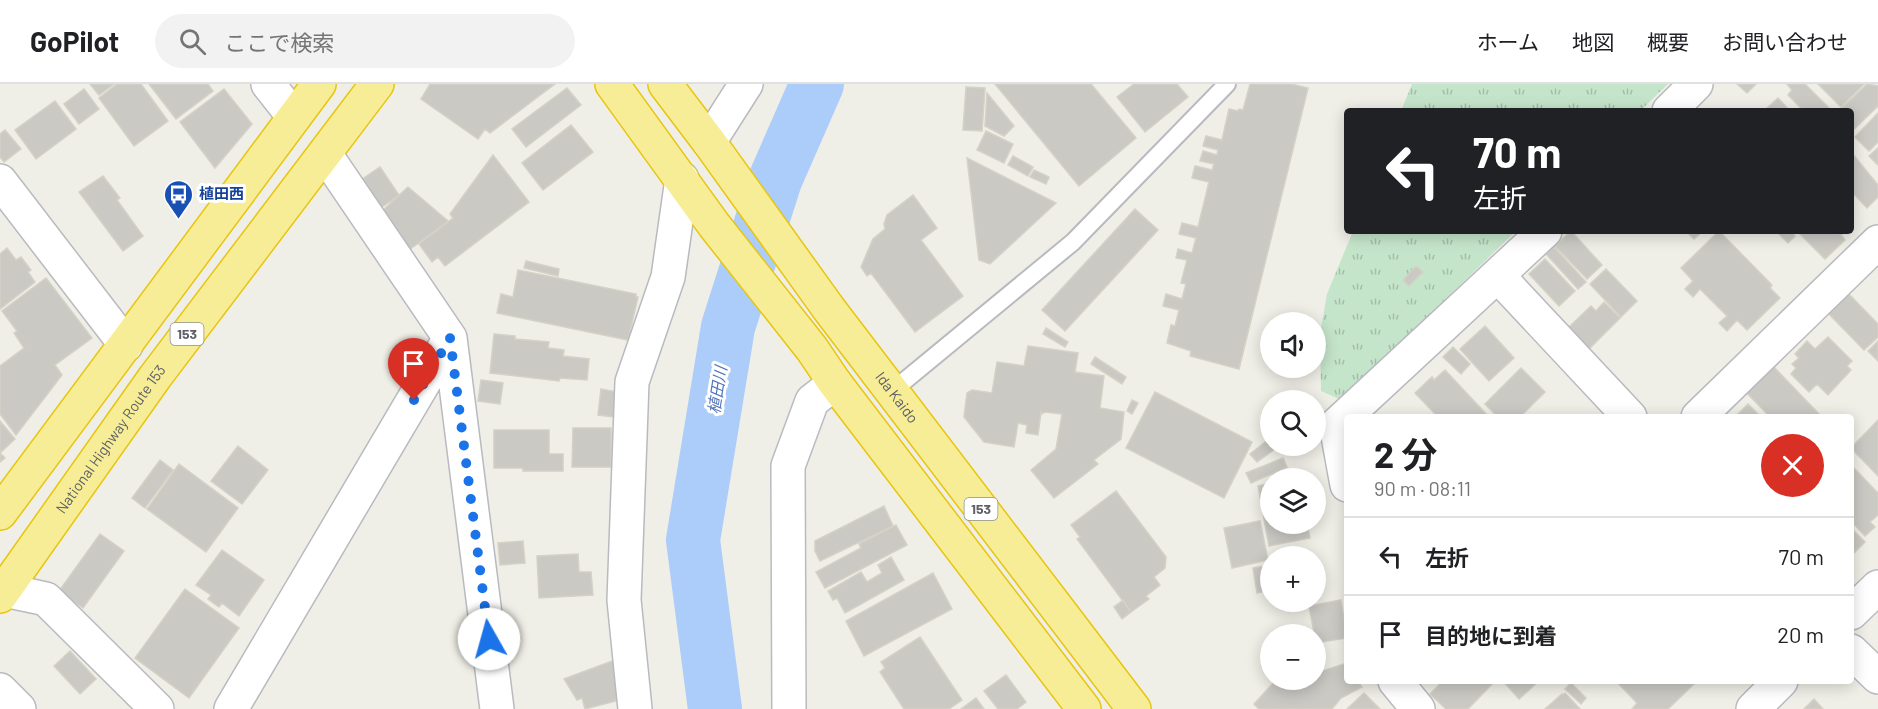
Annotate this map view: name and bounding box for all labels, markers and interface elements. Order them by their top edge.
search box [155,14,575,68]
text: GoPilot [30,24,119,58]
icon: search [176,25,209,58]
text: ここで検索 [224,29,334,55]
text: ホーム [1477,29,1539,54]
text: 地図 [1572,29,1614,54]
text: 概要 [1647,29,1689,54]
text: お問い合わせ [1722,29,1848,54]
text: 70 m [1473,126,1561,176]
icon: left [1374,132,1452,210]
bus stop icon: 植田西 [162,178,194,220]
text: 左折 [1473,181,1527,213]
place label: 植田西 [199,184,244,202]
map controls [1260,312,1326,690]
button: sound [1260,312,1326,378]
road number: 153 [170,323,204,345]
pin [388,338,439,400]
icon: arrive [397,347,430,380]
street label: National Highway Route 153 [51,361,169,516]
water label: 植田川 [703,363,730,415]
street label: Ida Kaido [872,368,923,426]
button: search [1260,390,1326,456]
text: 2 分 [1374,432,1437,475]
button: close [1761,434,1824,497]
button: layers [1260,468,1326,534]
text: 90 m · 08:11 [1374,476,1471,500]
road number: 153 [964,498,998,520]
icon: left [1374,540,1407,573]
text: 70 m [1779,543,1824,569]
text: 左折 [1425,544,1469,570]
button: + [1260,546,1326,612]
position arrow [457,607,521,671]
icon: arrive [1374,618,1407,651]
text: 20 m [1777,621,1824,647]
text: 目的地に到着 [1425,622,1557,648]
button: − [1260,624,1326,690]

